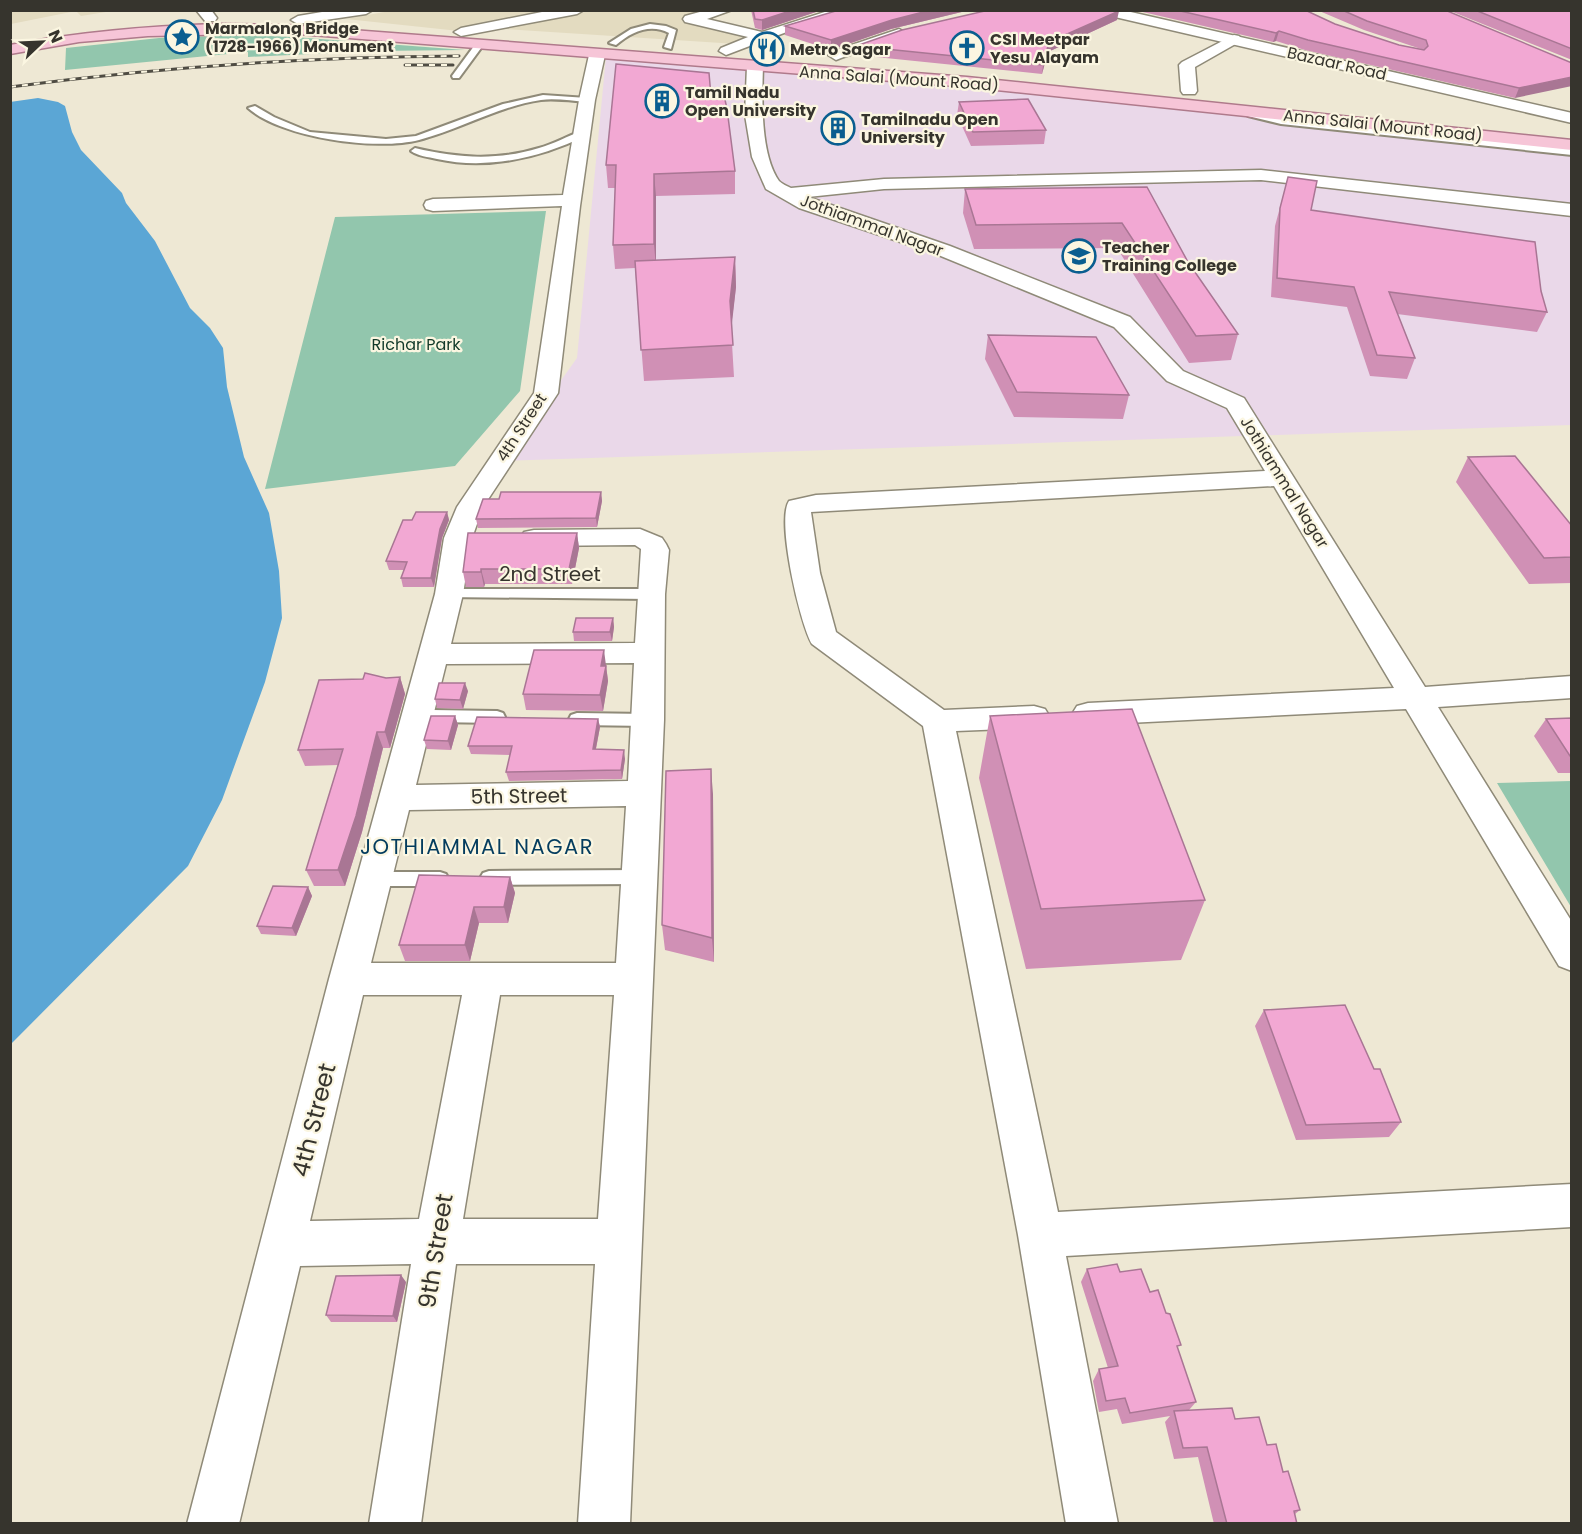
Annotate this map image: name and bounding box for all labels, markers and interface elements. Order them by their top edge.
north arrow [12,12,72,72]
place label: Marmalong Bridge (1728-1966) Monument [205,17,394,58]
place icon: Marmalong Bridge (1728-1966) Monument [164,19,200,55]
text: N [42,26,68,46]
place label: CSI Meetpar Yesu Alayam [990,28,1099,69]
church icon: CSI Meetpar Yesu Alayam [949,30,985,66]
restaurant icon: Metro Sagar [749,31,785,67]
place label: Metro Sagar [790,38,891,61]
street label: Bazaar Road [1285,41,1389,86]
street label: Anna Salai (Mount Road) [798,60,1000,97]
place label: Tamil Nadu Open University [685,81,817,122]
building icon: Tamil Nadu Open University [644,83,680,119]
street label: Anna Salai (Mount Road) [1282,104,1484,147]
place label: Tamilnadu Open University [861,108,998,149]
building icon: Tamilnadu Open University [820,110,856,146]
street label: Jothiammal Nagar [797,189,947,262]
place label: Teacher Training College [1102,236,1237,277]
school or university icon: Teacher Training College [1061,238,1097,274]
park label: Richar Park [372,333,461,356]
street label: 4th Street [491,388,552,466]
street label: Jothiammal Nagar [1235,412,1334,552]
street label: 2nd Street [499,560,601,588]
street label: 5th Street [470,781,568,811]
district label: JOTHIAMMAL NAGAR [360,832,594,861]
street label: 4th Street [283,1060,344,1180]
street label: 9th Street [410,1191,461,1311]

